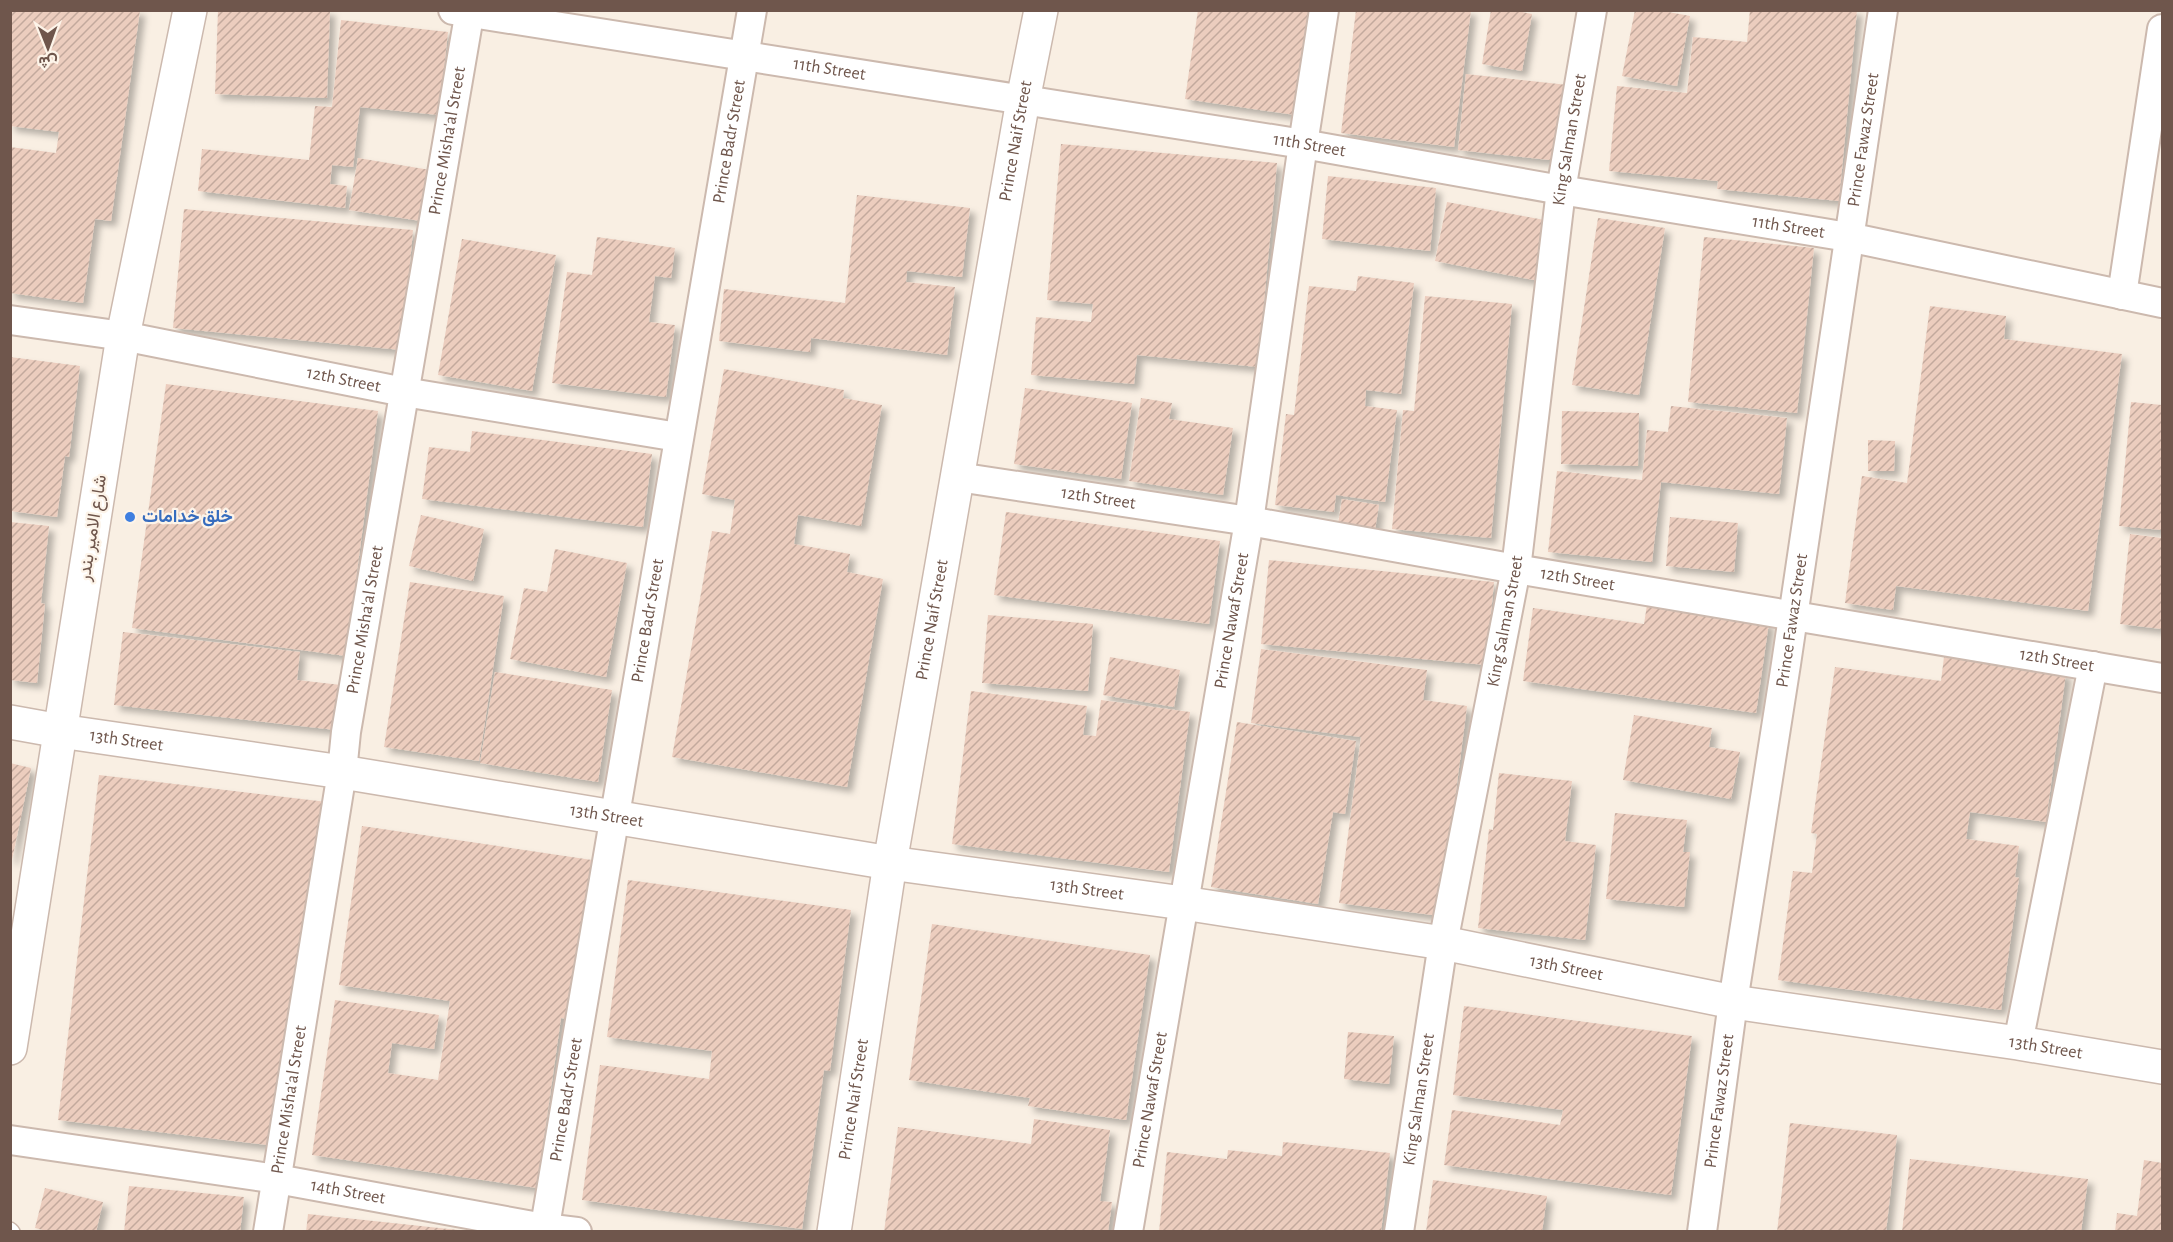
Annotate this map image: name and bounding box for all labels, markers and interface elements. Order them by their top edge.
north arrow [18,18,78,78]
text: ش [38,53,58,70]
street label: 11th Street [792,55,867,84]
street label: Prince Misha'al Street [426,65,469,216]
street label: Prince Fawaz Street [1845,71,1883,208]
street label: King Salman Street [1550,72,1590,207]
street label: Prince Badr Street [710,78,749,205]
street label: Prince Naif Street [996,79,1036,203]
street label: 11th Street [1272,130,1347,160]
street label: 11th Street [1751,212,1826,242]
street label: 12th Street [305,364,382,396]
street label: شارع الامير بندر [76,474,112,584]
street label: 12th Street [1060,484,1137,513]
place label: خلق خدامات [142,508,233,527]
marker: خلق خدامات [123,510,137,524]
street label: Prince Misha'al Street [344,544,387,695]
street label: Prince Nawaf Street [1212,551,1252,690]
street label: Prince Fawaz Street [1773,552,1811,689]
street label: King Salman Street [1484,554,1527,689]
street label: Prince Badr Street [629,557,667,684]
street label: Prince Naif Street [913,558,952,682]
street label: 12th Street [1539,564,1616,595]
street label: 12th Street [2018,645,2095,675]
street label: 13th Street [89,726,165,755]
street label: 13th Street [569,801,645,831]
street label: 13th Street [1049,876,1125,904]
street label: 13th Street [1528,952,1605,984]
street label: Prince Misha'al Street [268,1024,310,1175]
street label: Prince Nawaf Street [1130,1030,1171,1169]
street label: King Salman Street [1400,1032,1438,1167]
street label: Prince Fawaz Street [1702,1033,1738,1169]
street label: 13th Street [2008,1033,2084,1063]
street label: Prince Badr Street [547,1036,586,1163]
street label: Prince Naif Street [836,1037,872,1161]
street label: 14th Street [309,1176,387,1208]

